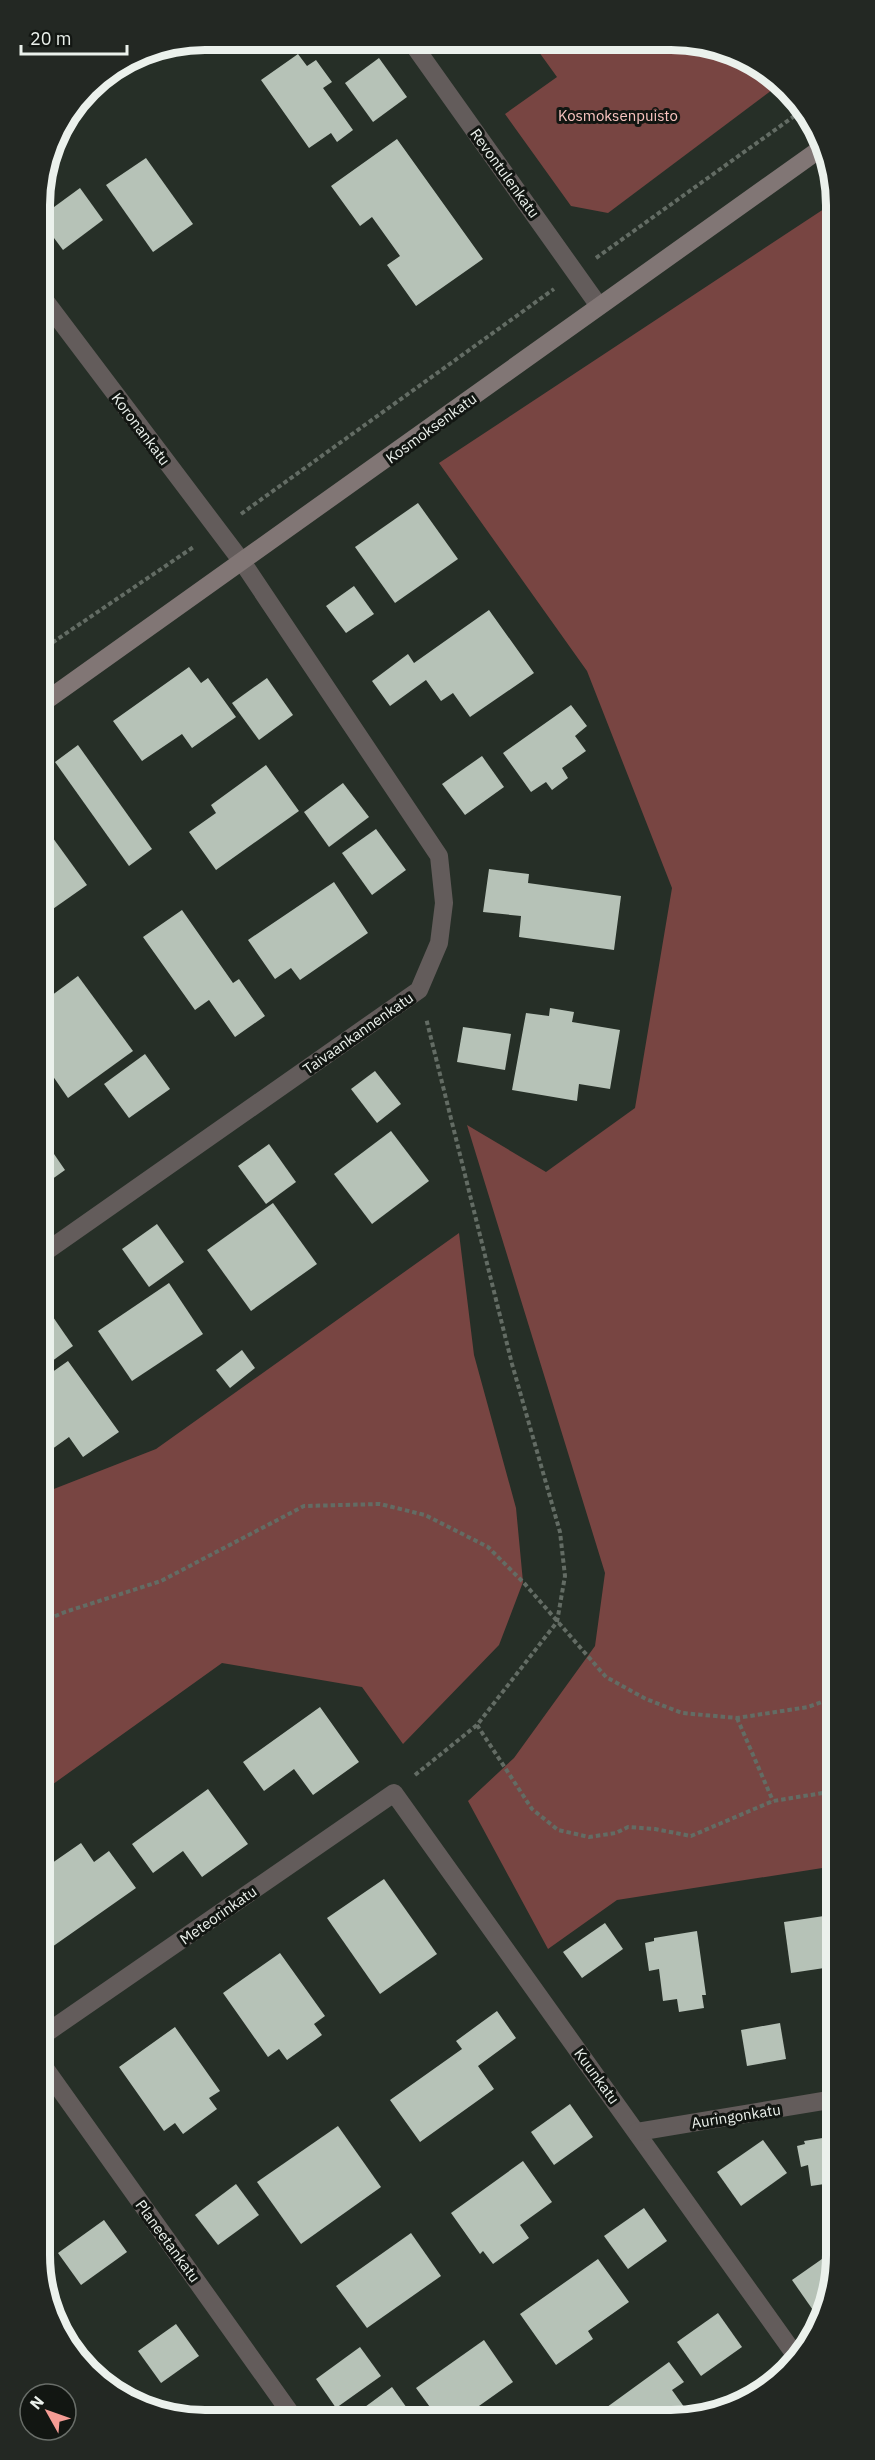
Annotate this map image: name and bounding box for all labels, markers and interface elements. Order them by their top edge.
scale bar [21,18,128,56]
text: 20 m [30,27,72,50]
park label: Kosmoksenpuisto [558,106,678,125]
street label: Revontulenkatu [466,125,544,221]
street label: Koronankatu [108,389,174,469]
street label: Kosmoksenkatu [382,389,480,467]
street label: Taivaankannenkatu [299,988,417,1078]
street label: Meteorinkatu [176,1882,260,1948]
street label: Kuunkatu [570,2044,624,2108]
street label: Auringonkatu [690,2100,782,2132]
street label: Planeetankatu [132,2196,204,2286]
north arrow [18,2382,78,2442]
text: N [25,2391,48,2413]

